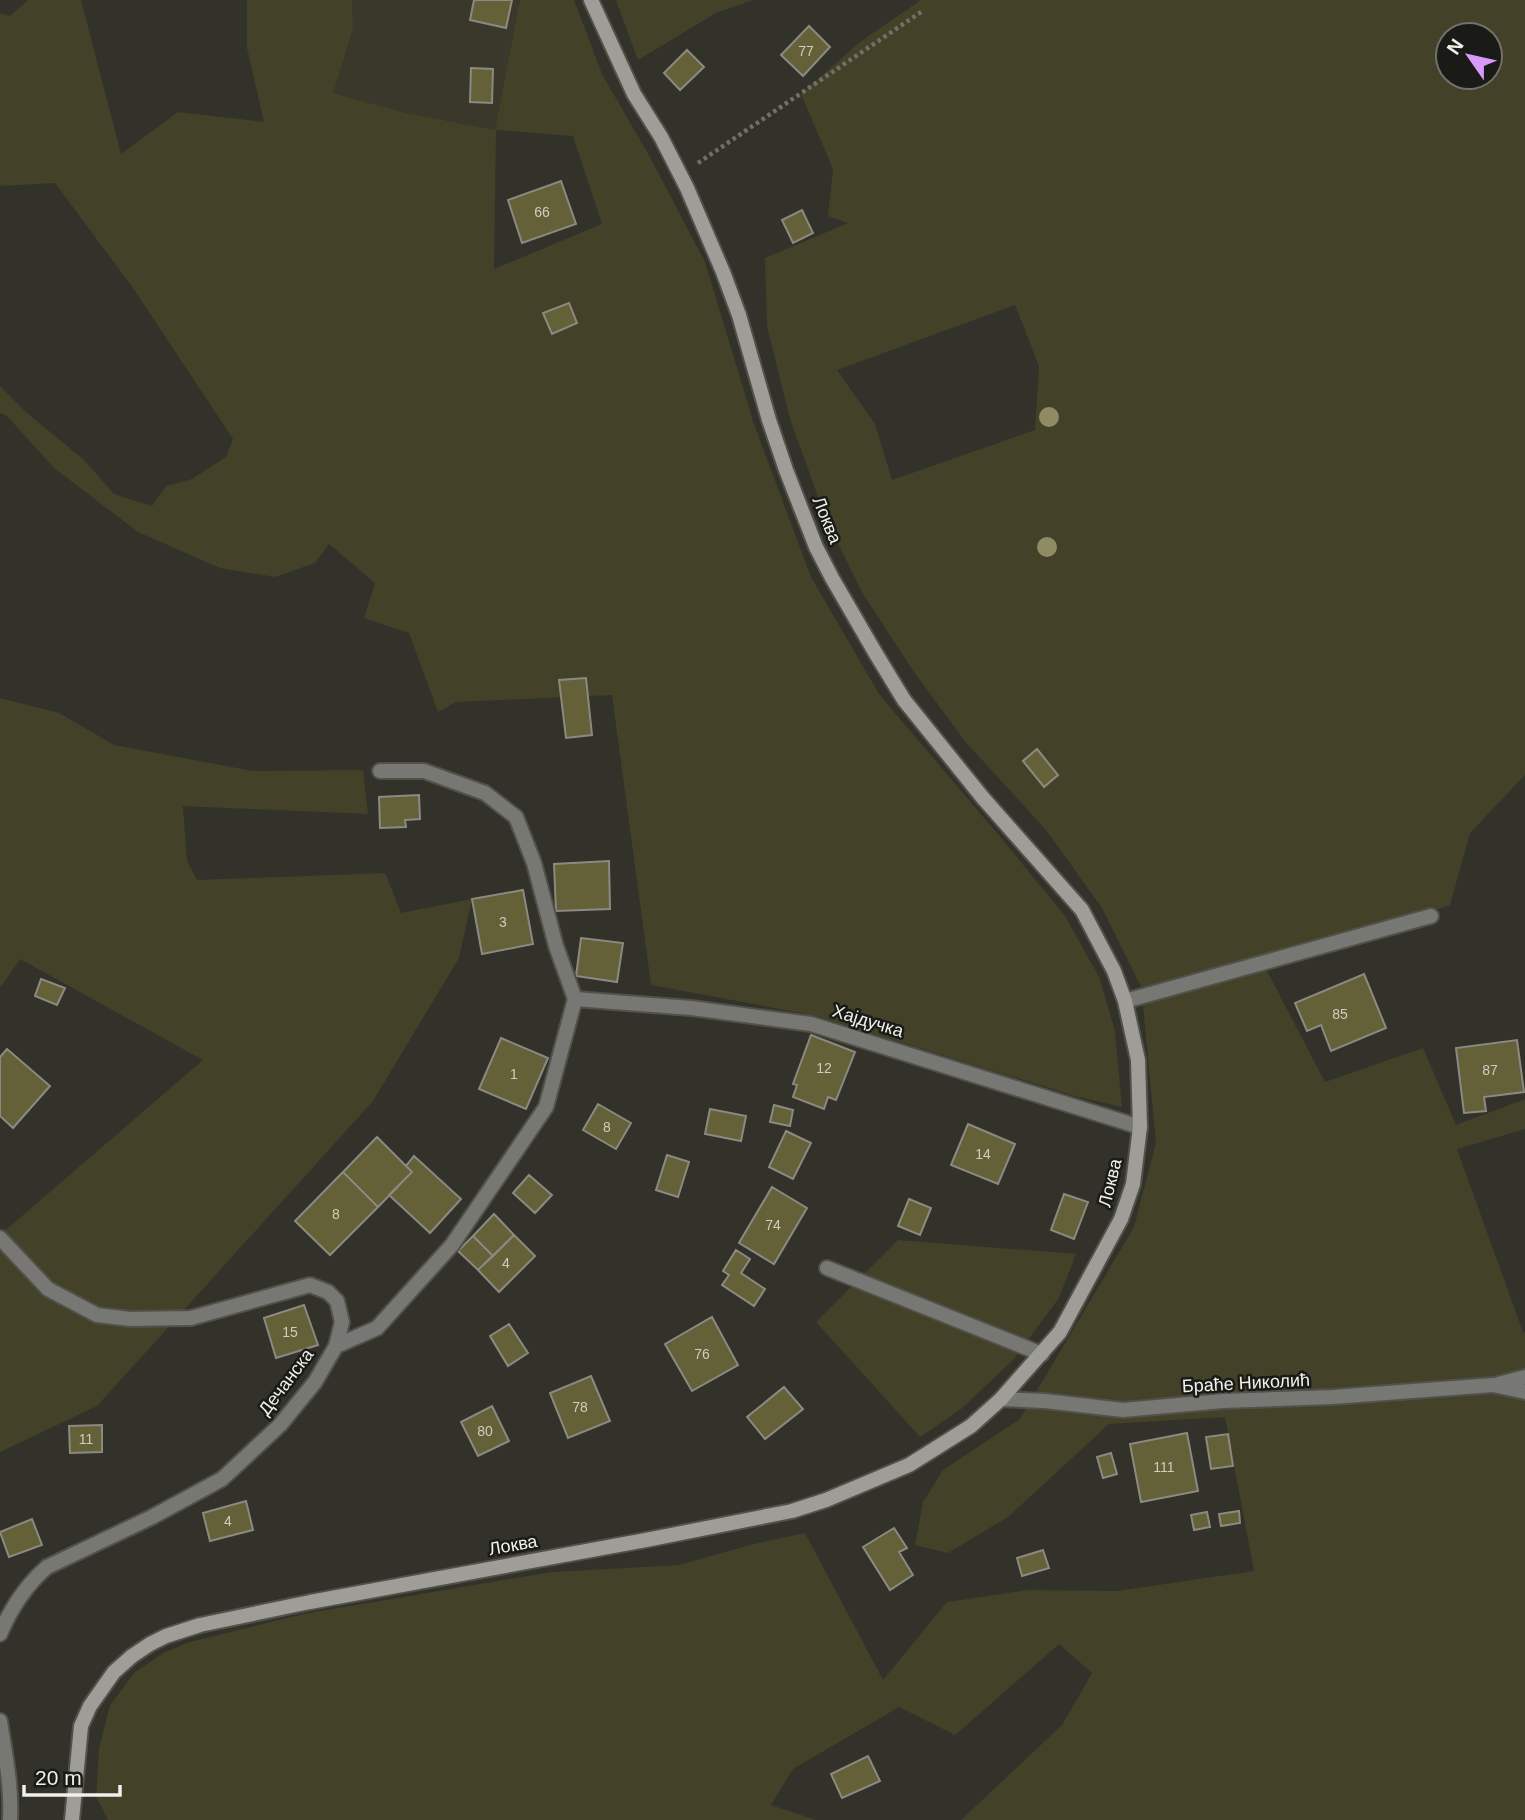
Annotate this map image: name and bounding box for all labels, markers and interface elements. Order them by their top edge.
north arrow [1434,21,1504,91]
text: N [1443,35,1468,58]
house number: 77 [798,43,814,59]
house number: 66 [534,204,550,220]
street label: Локва [809,494,846,547]
house number: 3 [499,914,507,930]
street label: Хајдучка [830,1001,907,1042]
house number: 85 [1332,1006,1348,1022]
house number: 12 [816,1060,832,1076]
house number: 87 [1482,1062,1498,1078]
house number: 1 [510,1066,518,1082]
house number: 8 [603,1119,611,1135]
house number: 14 [975,1146,991,1162]
street label: Локва [1094,1156,1126,1209]
house number: 8 [332,1206,340,1222]
house number: 74 [765,1217,781,1233]
house number: 4 [502,1255,510,1271]
house number: 15 [282,1324,298,1340]
street label: Дечанска [254,1344,318,1419]
house number: 76 [694,1346,710,1362]
street label: Браће Николић [1181,1370,1311,1396]
house number: 78 [572,1399,588,1415]
house number: 80 [477,1423,493,1439]
house number: 11 [79,1431,93,1447]
house number: 111 [1153,1459,1175,1475]
house number: 4 [224,1513,232,1529]
street label: Локва [487,1531,540,1559]
scale bar [24,1754,121,1798]
text: 20 m [35,1766,82,1789]

